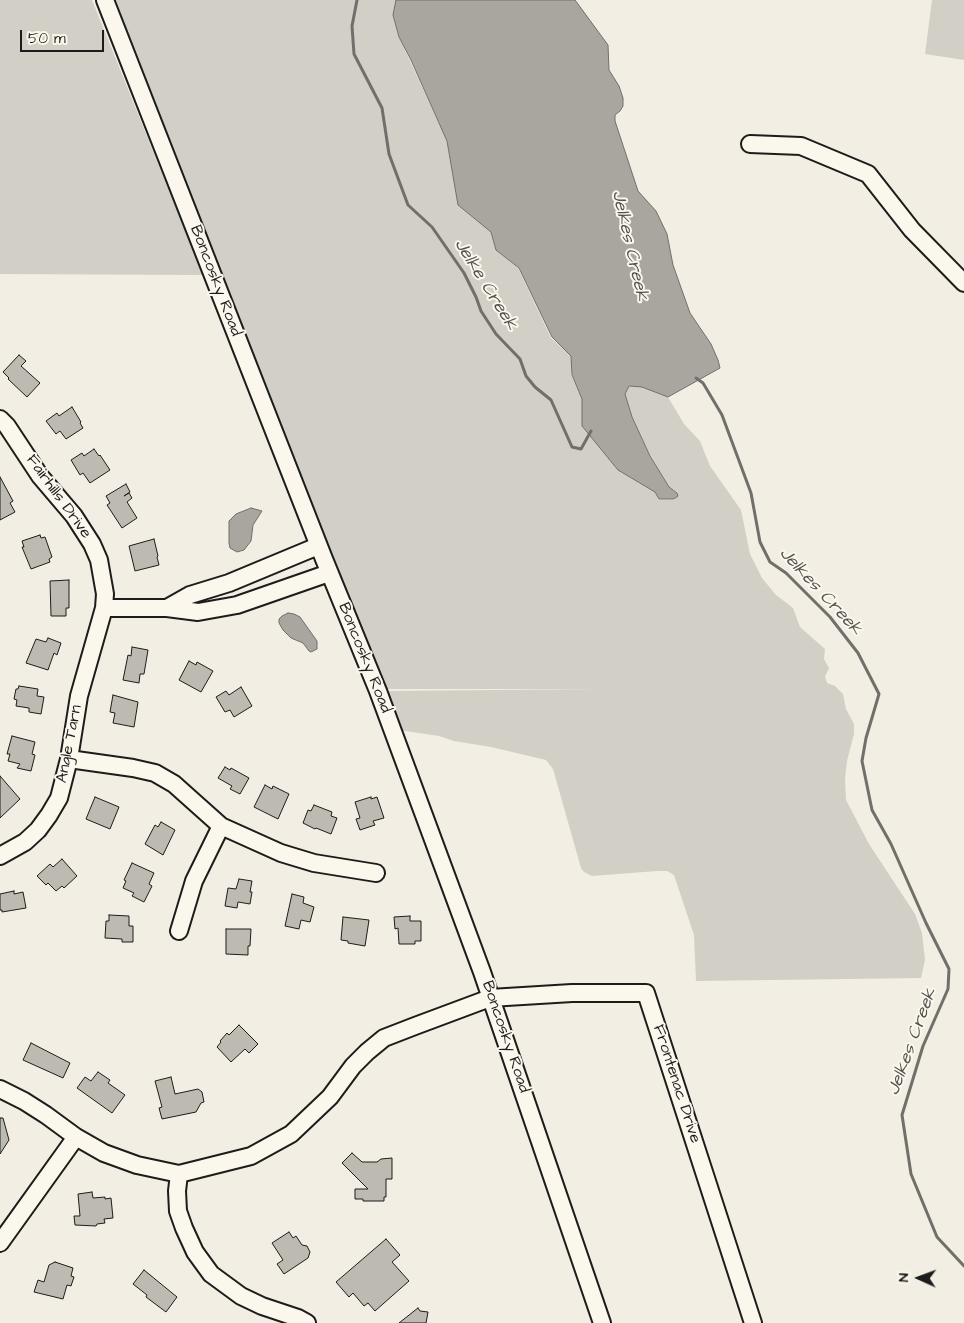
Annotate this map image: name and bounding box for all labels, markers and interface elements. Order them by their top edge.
scale bar [22,20,106,52]
text: 50 m [28,28,66,49]
water label: Jelkes Creek [606,189,652,303]
street label: Boncosky Road [185,223,245,339]
water label: Jelke Creek [448,235,522,335]
street label: Fairhills Drive [21,451,95,543]
water label: Jelkes Creek [774,544,866,640]
street label: Boncosky Road [333,600,395,716]
street label: Angle Tarn [53,703,87,785]
street label: Boncosky Road [477,978,533,1096]
water label: Jelkes Creek [884,986,942,1098]
street label: Frontenac Drive [648,1022,704,1146]
north arrow [894,1253,944,1303]
text: N [894,1273,914,1282]

